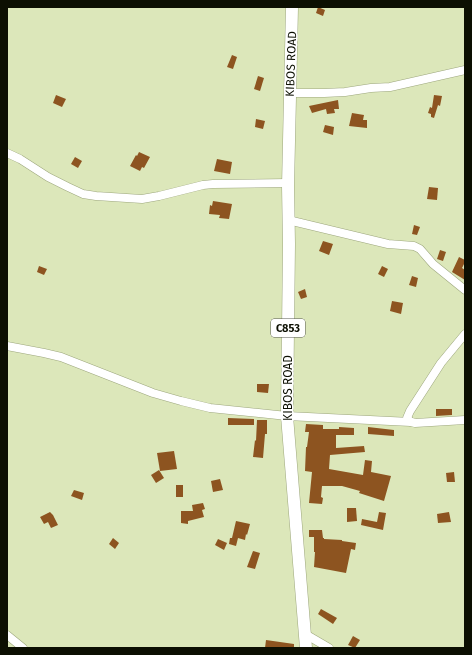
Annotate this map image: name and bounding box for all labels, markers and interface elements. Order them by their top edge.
street label: KIBOS ROAD [283,31,299,97]
road number: C853 [271,319,305,337]
street label: KIBOS ROAD [281,355,295,421]

